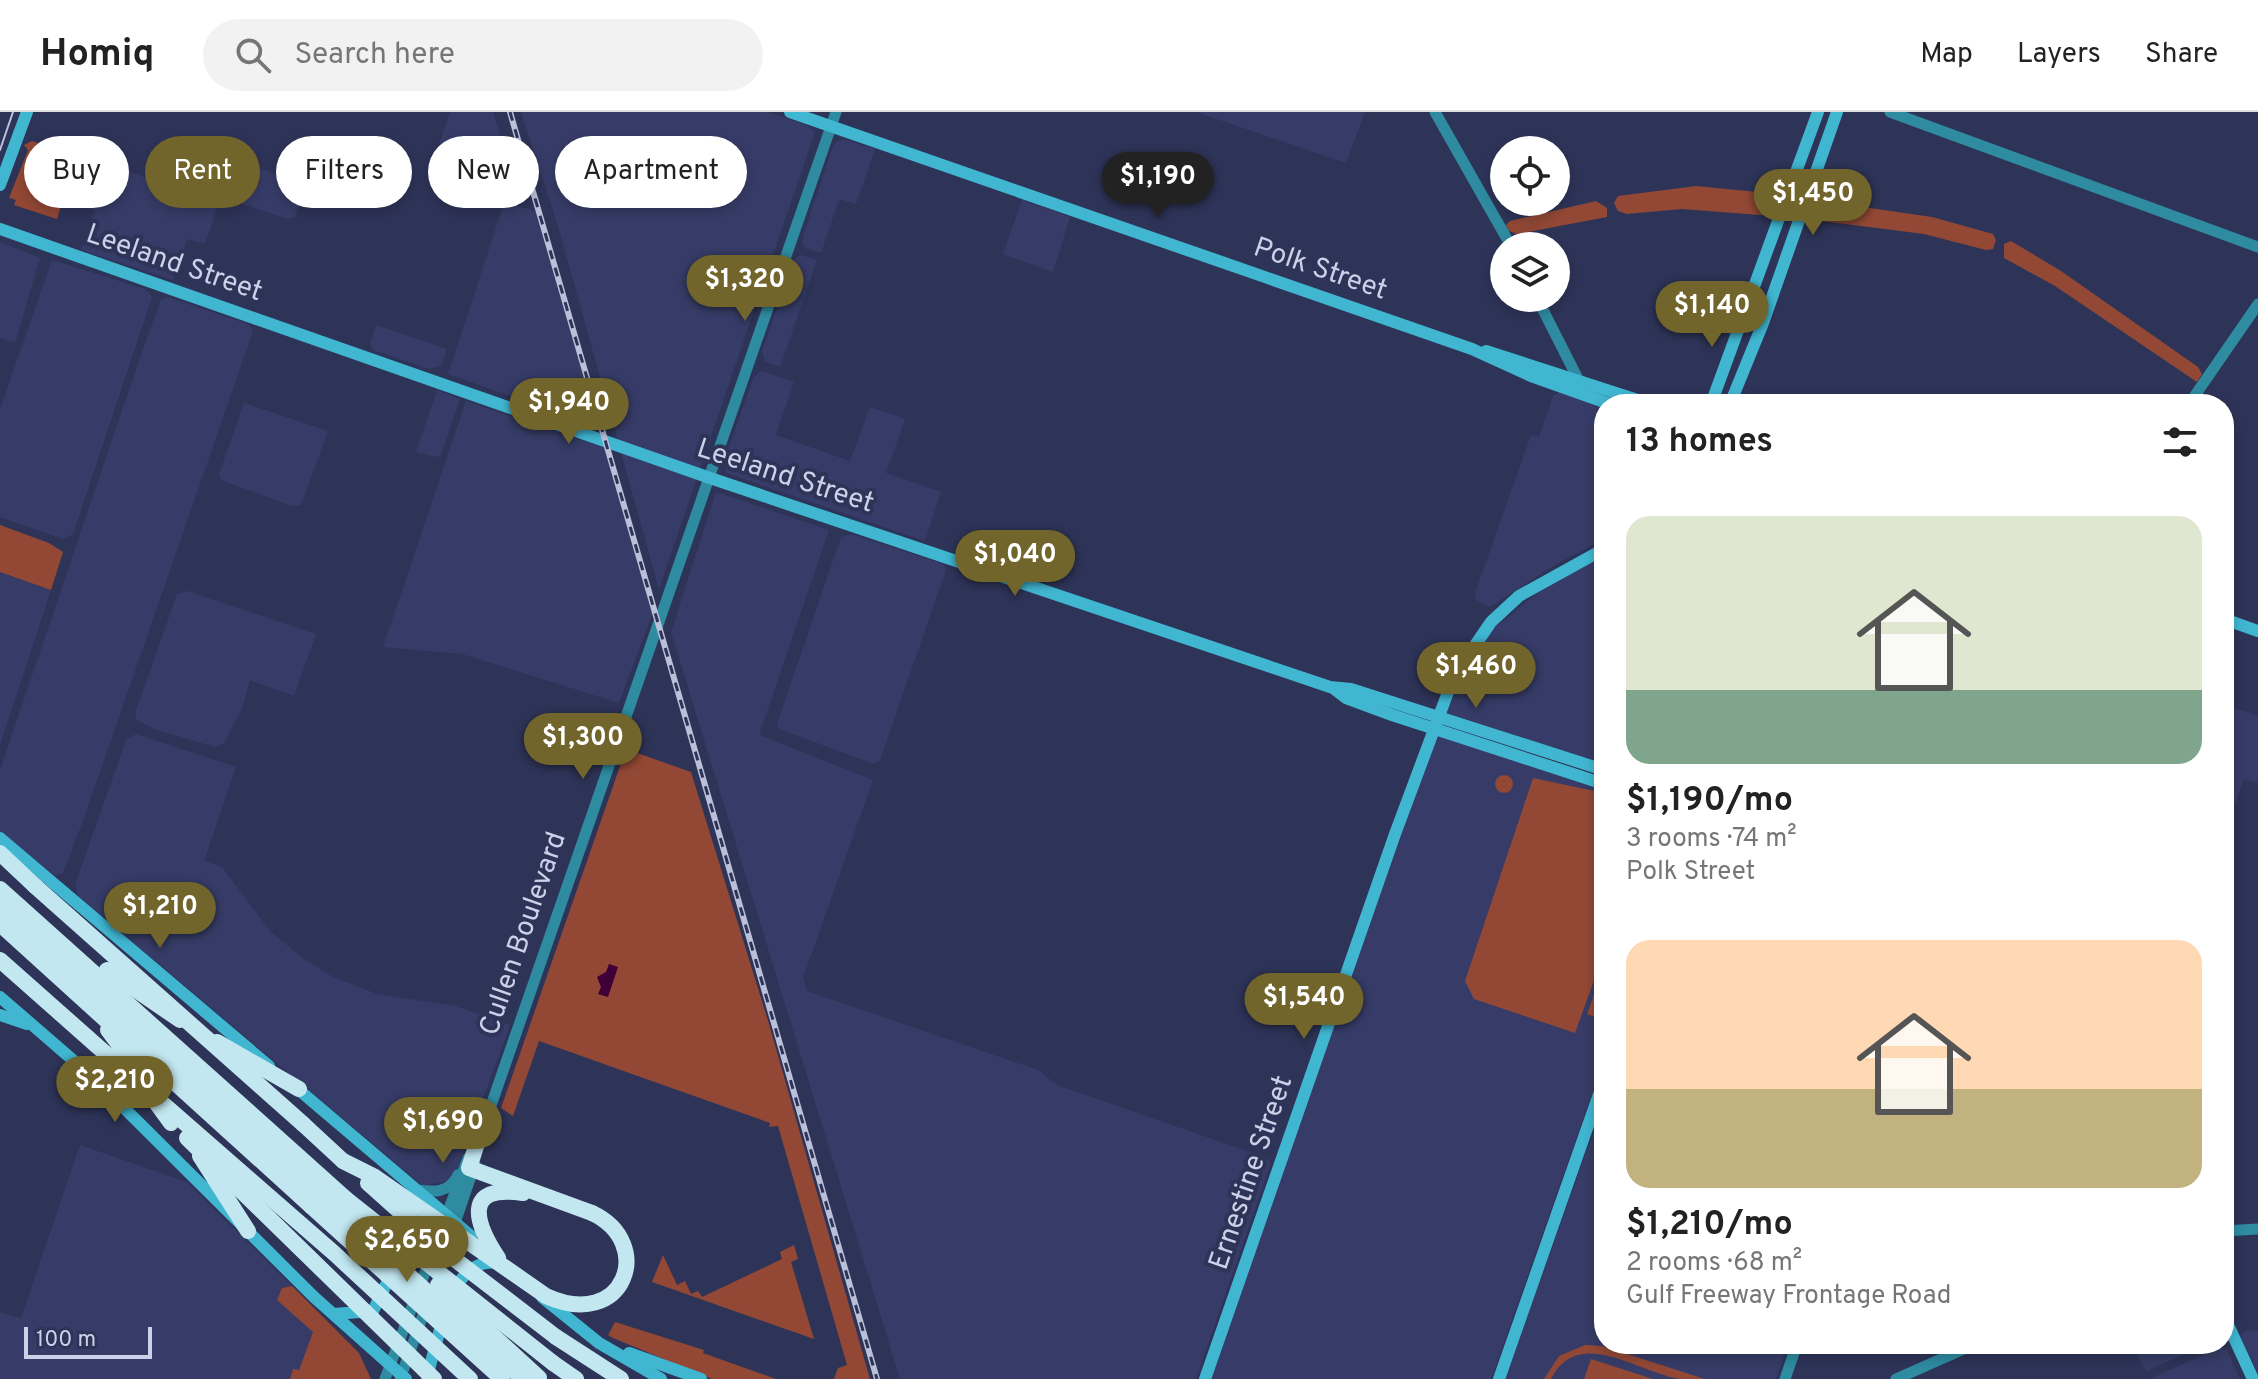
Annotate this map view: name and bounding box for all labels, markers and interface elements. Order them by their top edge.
search box [203,19,763,91]
text: Homiq [40,31,155,80]
icon: search [231,33,275,77]
text: Search here [295,37,455,74]
text: Map [1920,37,1973,73]
text: Layers [2017,37,2101,73]
text: Share [2145,37,2218,73]
chip: Buy [24,136,129,208]
chip: Rent [145,136,260,208]
chip: Filters [276,136,412,208]
chip: New [428,136,539,208]
chip: Apartment [555,136,747,208]
map controls [1490,136,1570,312]
button: locate [1490,136,1570,216]
pin: $1,190 [1093,152,1223,220]
text: $1,190 [1120,161,1196,194]
pin: $1,450 [1748,169,1878,237]
text: $1,450 [1772,178,1854,211]
street label: Leeland Street [81,217,267,311]
street label: Polk Street [1248,230,1392,310]
button: layers [1490,232,1570,312]
pin: $1,320 [680,255,810,323]
text: $1,320 [705,264,785,297]
pin: $1,140 [1647,281,1777,349]
text: $1,140 [1673,290,1751,323]
pin: $1,940 [504,378,634,446]
text: $1,940 [528,387,610,420]
icon: filters [2158,420,2202,464]
text: 13 homes [1626,421,1773,464]
street label: Leeland Street [692,431,878,523]
pin: $1,040 [950,530,1080,598]
text: $1,040 [973,539,1057,572]
icon: home [1842,568,1986,712]
pin: $1,460 [1411,642,1541,710]
text: $1,460 [1435,651,1517,684]
pin: $1,300 [518,713,648,781]
text: $1,300 [542,722,624,755]
text: $1,190/mo [1626,780,1793,823]
text: 3 rooms · 74 m² [1626,823,1797,856]
street label: Cullen Boulevard [472,827,576,1041]
text: Polk Street [1626,856,1755,889]
pin: $1,210 [95,882,225,950]
text: $1,210 [122,891,198,924]
pin: $1,540 [1239,973,1369,1041]
text: $1,540 [1262,982,1346,1015]
icon: home [1842,992,1986,1136]
pin: $2,210 [50,1056,180,1124]
text: $2,210 [74,1065,156,1098]
street label: Ernestine Street [1202,1071,1302,1275]
pin: $1,690 [378,1097,508,1165]
text: $1,690 [402,1106,484,1139]
text: $1,210/mo [1626,1204,1793,1247]
pin: $2,650 [342,1216,472,1284]
text: $2,650 [364,1225,450,1258]
text: 2 rooms · 68 m² [1626,1247,1802,1280]
text: Gulf Freeway Frontage Road [1626,1280,1951,1313]
scale bar [24,1323,152,1359]
text: 100 m [36,1327,96,1354]

